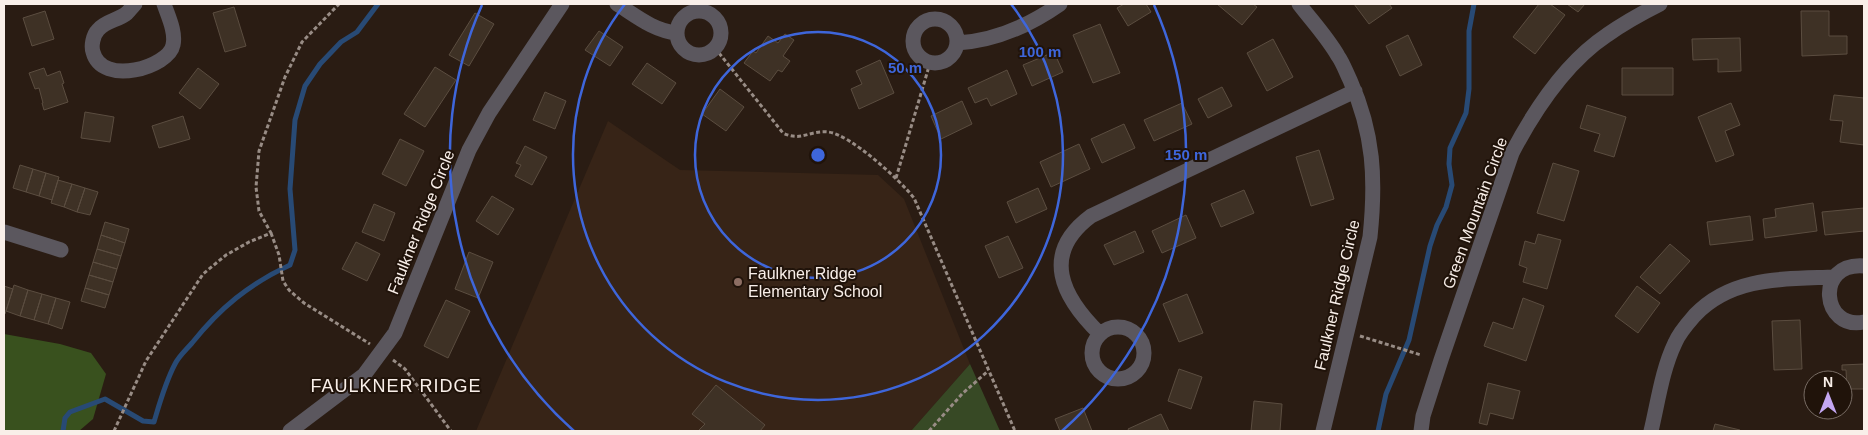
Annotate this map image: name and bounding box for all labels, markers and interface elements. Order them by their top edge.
text: 100 m [1019,43,1061,60]
text: 50 m [888,59,922,76]
street label: Green Mountain Circle [1440,135,1510,291]
centre of rings [809,146,827,164]
text: 150 m [1165,146,1207,163]
street label: Faulkner Ridge Circle [384,147,458,297]
street label: Faulkner Ridge Circle [1311,218,1363,372]
place label: Faulkner Ridge Elementary School [748,265,882,300]
marker: Faulkner Ridge Elementary School [732,276,744,288]
north arrow [1803,370,1853,420]
text: N [1823,374,1833,390]
district label: FAULKNER RIDGE [310,376,482,396]

